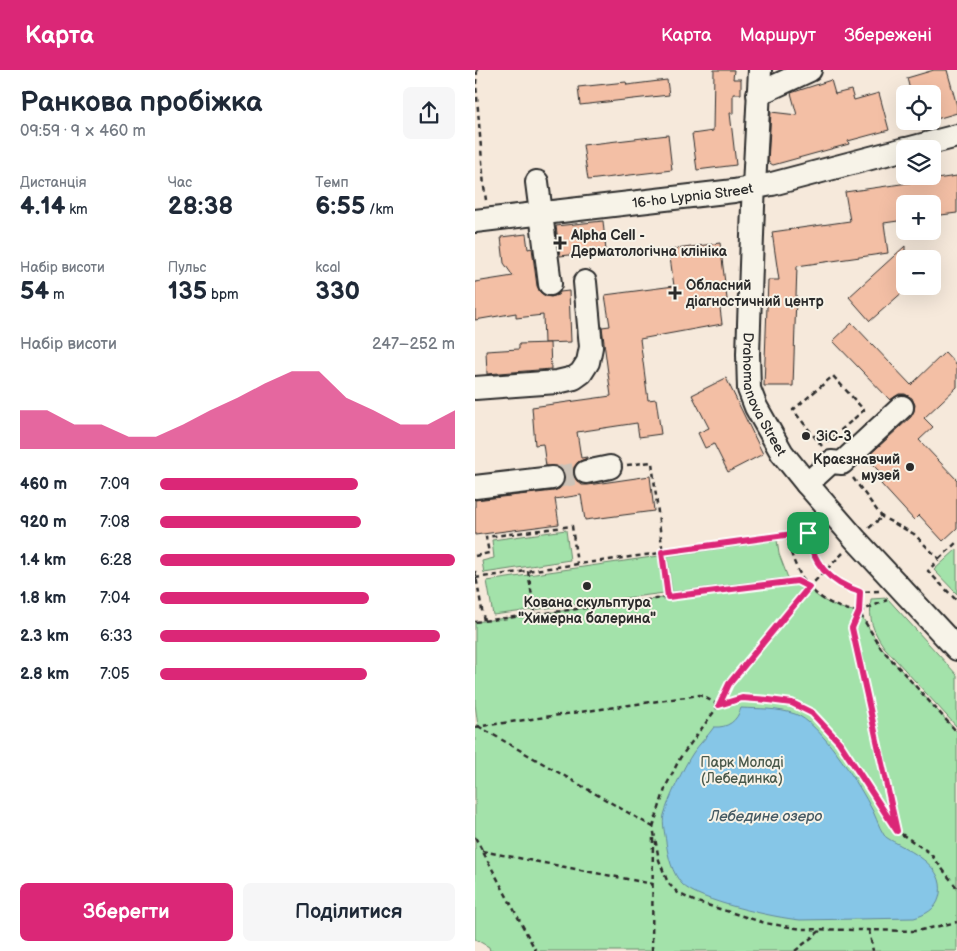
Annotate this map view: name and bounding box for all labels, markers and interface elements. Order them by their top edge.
text: Карта [25,21,94,50]
text: Карта [661,25,712,46]
text: Маршрут [740,25,816,46]
text: Збережені [844,25,932,46]
map controls [896,85,941,295]
button: locate [896,85,941,130]
text: Ранкова пробіжка [20,86,262,119]
button: share [403,87,455,139]
text: 09:59 · 9 × 460 m [20,122,146,141]
button: layers [896,140,941,185]
text: Дистанція [20,174,87,191]
text: Час [168,174,192,191]
text: Темп [315,174,349,191]
street label: 16-ho Lypnia Street [631,179,755,211]
text: 4.14 [20,191,65,222]
text: 28:38 [168,191,233,222]
text: 6:55 [315,191,365,222]
button: + [896,195,941,240]
text: km [65,201,88,218]
text: /km [365,201,394,218]
place label: Alpha Cell - Дерматологічна клініка [570,227,728,260]
marker: Alpha Cell - Дерматологічна клініка [553,236,567,250]
button: − [896,250,941,295]
text: Набір висоти [20,259,105,276]
text: Пульс [168,259,206,276]
text: kcal [315,259,340,276]
text: 54 [20,276,49,307]
text: 135 [168,276,207,307]
text: 330 [315,276,360,307]
place label: Обласний діагностичний центр [685,277,824,310]
text: m [49,286,65,303]
text: bpm [207,286,239,303]
marker: Обласний діагностичний центр [668,286,682,300]
street label: Drahomanova Street [739,332,791,459]
text: Набір висоти [20,335,117,354]
text: 247–252 m [372,335,455,354]
place label: ЗіС-3 [816,428,852,445]
marker: ЗіС-3 [800,430,812,442]
place label: Краєзнавчий музей [813,451,900,484]
marker: Краєзнавчий музей [904,461,916,473]
text: 460 m [20,475,67,494]
text: 7:09 [100,475,130,494]
pin [787,512,829,554]
text: 920 m [20,513,67,532]
text: 7:08 [100,513,130,532]
icon: arrive [794,519,822,547]
text: 1.4 km [20,551,66,570]
text: 6:28 [100,551,132,570]
marker: Кована скульптура "Химерна балерина" [581,580,593,592]
text: 1.8 km [20,589,66,608]
text: 7:04 [100,589,130,608]
place label: Кована скульптура "Химерна балерина" [518,594,656,627]
text: 2.3 km [20,627,69,646]
text: 6:33 [100,627,133,646]
text: 2.8 km [20,665,69,684]
text: 7:05 [100,665,130,684]
park label: Парк Молоді (Лебединка) [700,754,784,787]
water label: Лебедине озеро [709,807,822,826]
button: Зберегти [20,883,233,941]
button: Поділитися [243,883,455,941]

